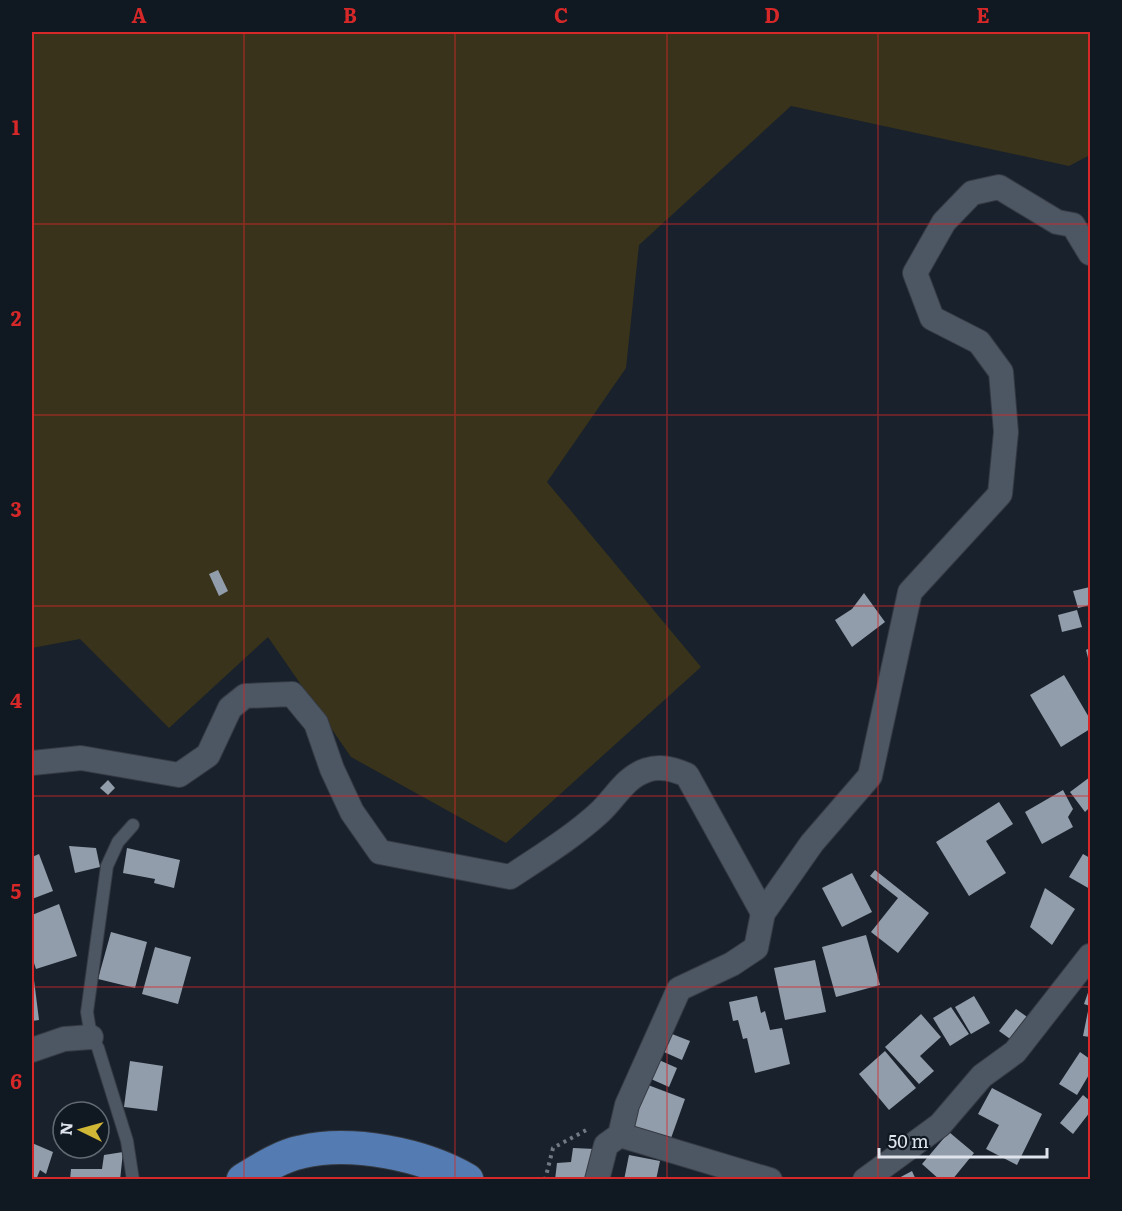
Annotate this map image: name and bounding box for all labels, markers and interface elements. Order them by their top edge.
text: A [131,0,147,29]
text: B [343,0,357,29]
text: C [554,0,568,29]
text: D [764,0,780,29]
text: E [976,0,990,29]
text: 1 [12,111,20,141]
text: 2 [11,302,22,332]
text: 3 [10,493,22,523]
text: 4 [10,684,22,714]
text: 5 [11,875,22,905]
text: 6 [10,1065,22,1095]
north arrow [51,1100,111,1160]
text: N [53,1121,78,1136]
scale bar [879,1121,1047,1159]
text: 50 m [888,1127,929,1154]

